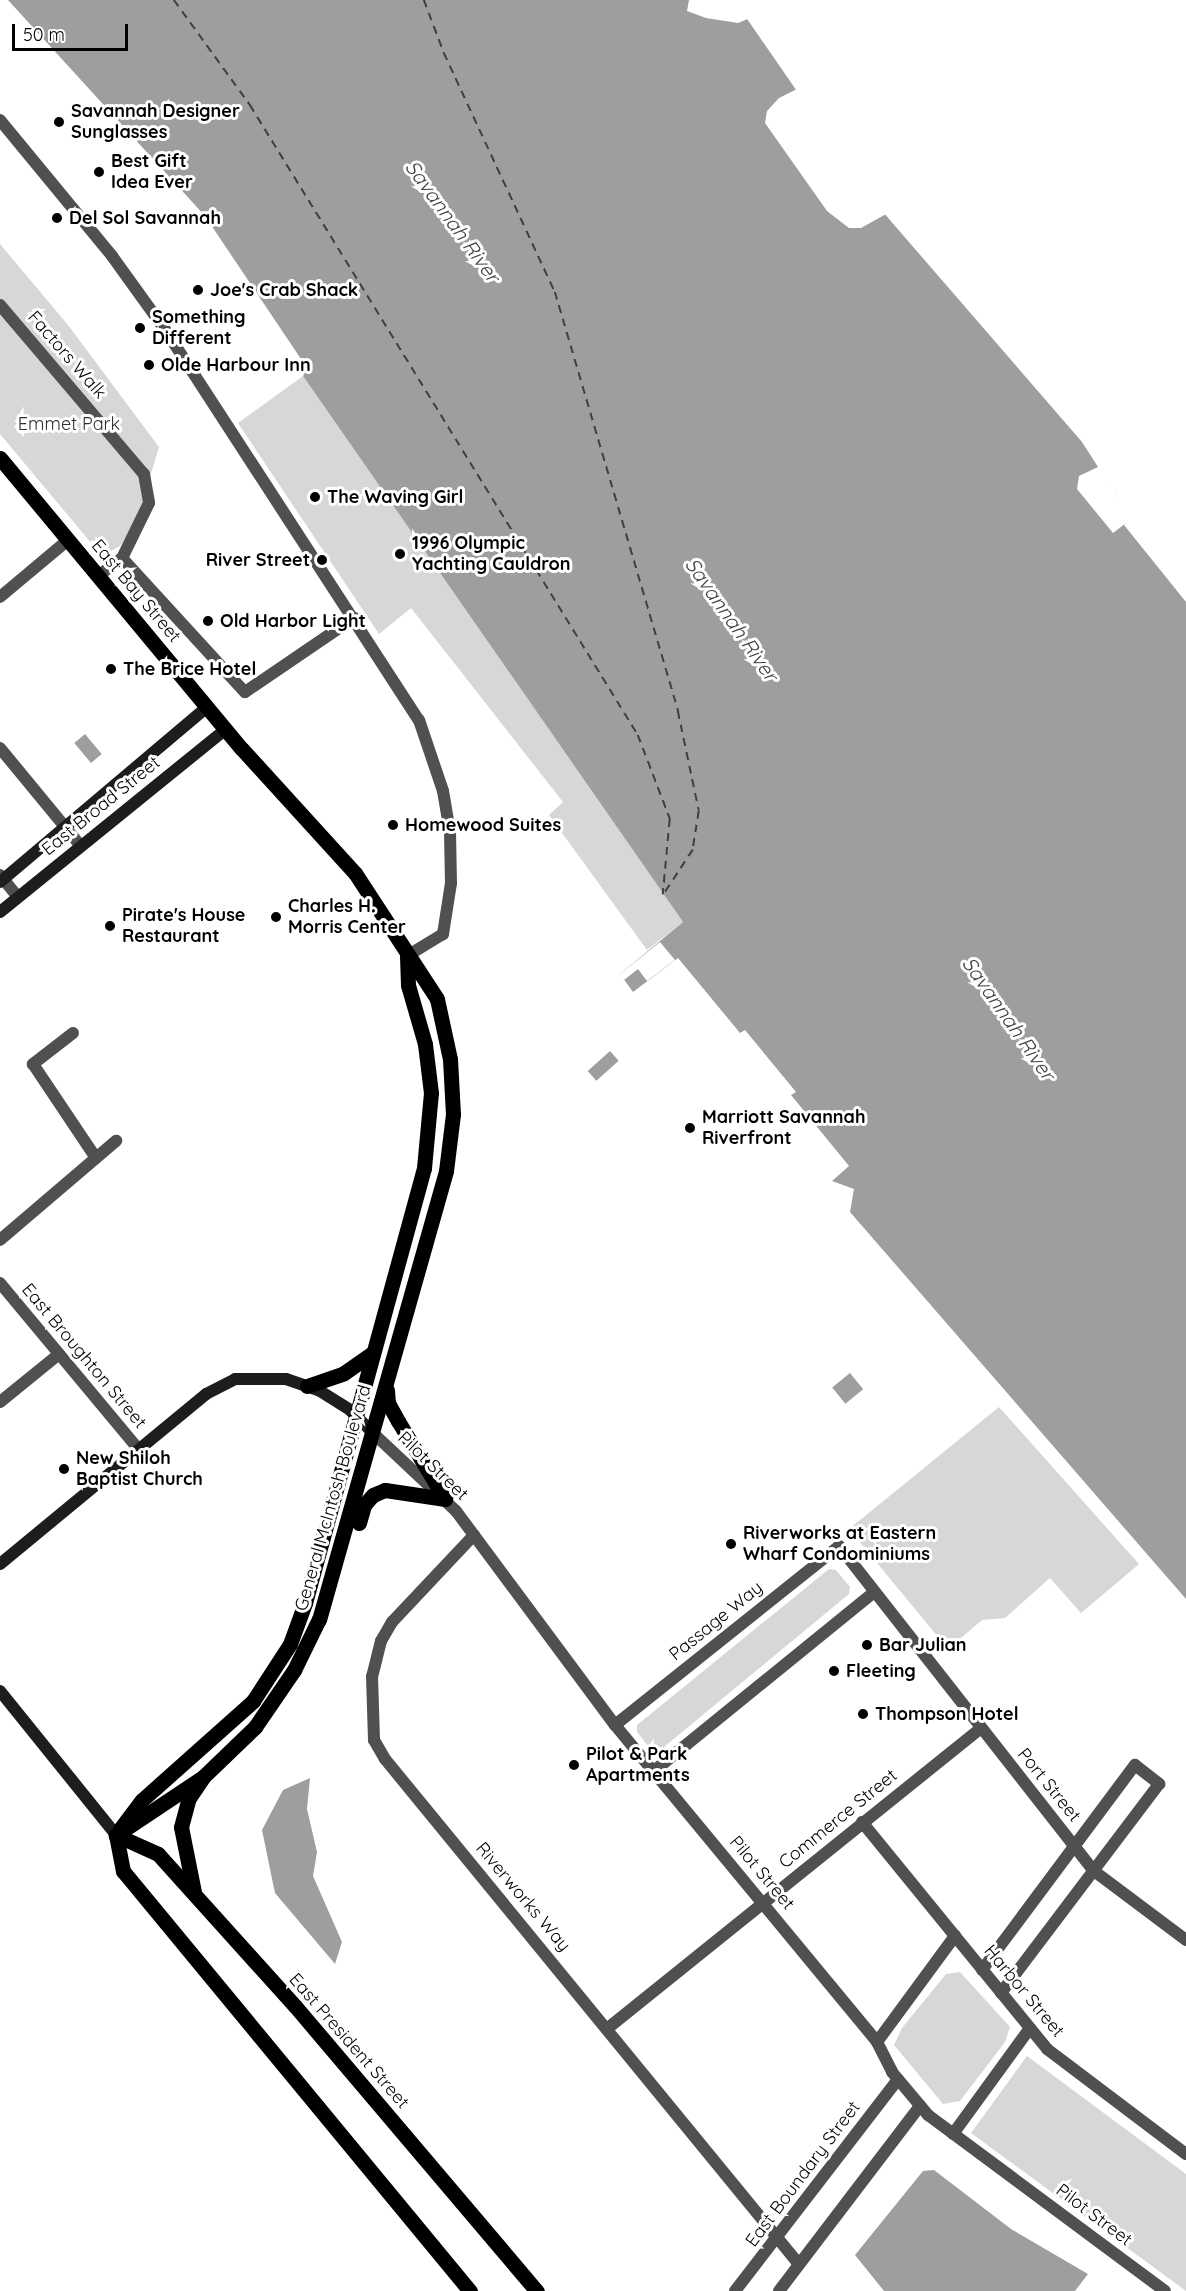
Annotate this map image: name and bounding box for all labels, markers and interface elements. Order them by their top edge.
scale bar [15,12,130,50]
text: 50 m [23,23,65,46]
place label: Savannah Designer Sunglasses [71,101,240,144]
marker: Savannah Designer Sunglasses [52,115,66,129]
place label: Best Gift Idea Ever [111,151,193,194]
water label: Savannah River [401,155,505,287]
marker: Best Gift Idea Ever [92,165,106,179]
place label: Del Sol Savannah [69,207,221,229]
marker: Del Sol Savannah [50,211,64,225]
place label: Joe's Crab Shack [210,279,358,301]
marker: Joe's Crab Shack [191,283,205,297]
street label: Factors Walk [23,307,111,403]
place label: Something Different [152,307,246,350]
marker: Something Different [133,321,147,335]
place label: Olde Harbour Inn [161,354,311,376]
marker: Olde Harbour Inn [142,358,156,372]
park label: Emmet Park [18,413,120,435]
place label: The Waving Girl [327,486,463,508]
marker: The Waving Girl [308,490,322,504]
place label: 1996 Olympic Yachting Cauldron [412,533,571,576]
street label: East Bay Street [87,535,185,647]
marker: 1996 Olympic Yachting Cauldron [393,547,407,561]
place label: River Street [206,549,310,571]
marker: River Street [315,553,329,567]
water label: Savannah River [681,553,783,685]
place label: Old Harbor Light [220,610,366,632]
marker: Old Harbor Light [201,614,215,628]
place label: The Brice Hotel [123,658,256,680]
marker: The Brice Hotel [104,662,118,676]
street label: East Broad Street [38,752,164,860]
place label: Homewood Suites [405,814,561,836]
marker: Homewood Suites [386,818,400,832]
place label: Charles H. Morris Center [288,896,406,938]
place label: Pirate's House Restaurant [122,905,245,948]
marker: Charles H. Morris Center [269,910,283,924]
marker: Pirate's House Restaurant [103,919,117,933]
water label: Savannah River [958,952,1060,1084]
place label: Marriott Savannah Riverfront [702,1107,865,1150]
marker: Marriott Savannah Riverfront [683,1121,697,1135]
street label: East Broughton Street [17,1279,151,1433]
street label: General McIntosh Boulevard [290,1382,376,1614]
street label: Pilot Street [393,1427,473,1505]
place label: New Shiloh Baptist Church [76,1448,203,1490]
marker: New Shiloh Baptist Church [57,1462,71,1476]
place label: Riverworks at Eastern Wharf Condominiums [743,1523,936,1565]
marker: Riverworks at Eastern Wharf Condominiums [724,1537,738,1551]
street label: Passage Way [665,1577,767,1665]
place label: Bar Julian [879,1634,967,1656]
marker: Bar Julian [860,1638,874,1652]
place label: Fleeting [846,1660,916,1682]
marker: Fleeting [827,1664,841,1678]
place label: Thompson Hotel [875,1703,1019,1725]
marker: Thompson Hotel [856,1707,870,1721]
place label: Pilot & Park Apartments [586,1744,690,1786]
street label: Port Street [1013,1744,1085,1826]
marker: Pilot & Park Apartments [567,1758,581,1772]
street label: Commerce Street [775,1765,901,1873]
street label: Pilot Street [725,1832,799,1914]
street label: Riverworks Way [471,1838,575,1956]
street label: Harbor Street [979,1941,1069,2041]
street label: East President Street [284,1969,414,2113]
street label: East Boundary Street [741,2097,865,2251]
street label: Pilot Street [1052,2179,1136,2251]

